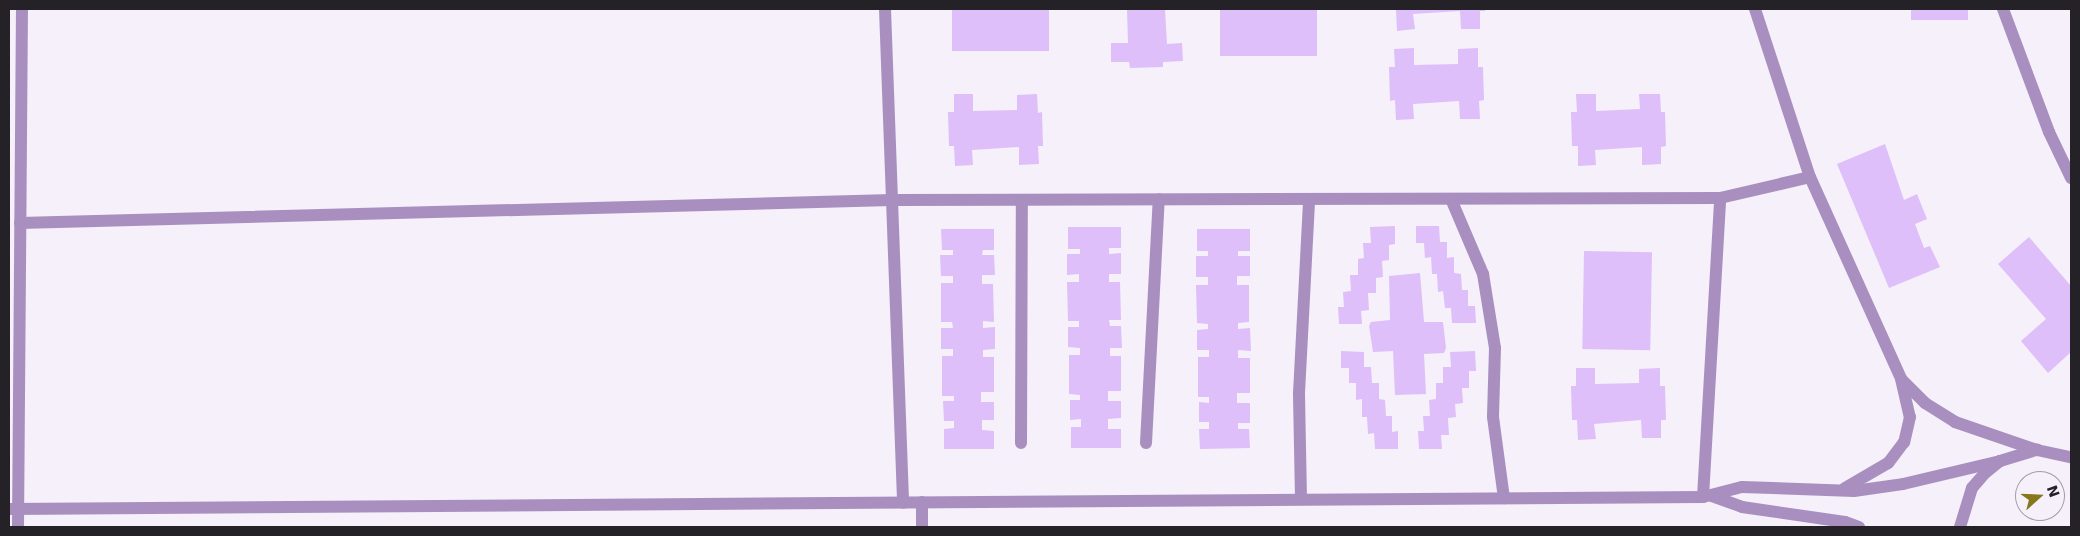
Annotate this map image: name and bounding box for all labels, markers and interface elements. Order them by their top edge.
north arrow [2015,471,2065,521]
text: N [2044,483,2063,499]

